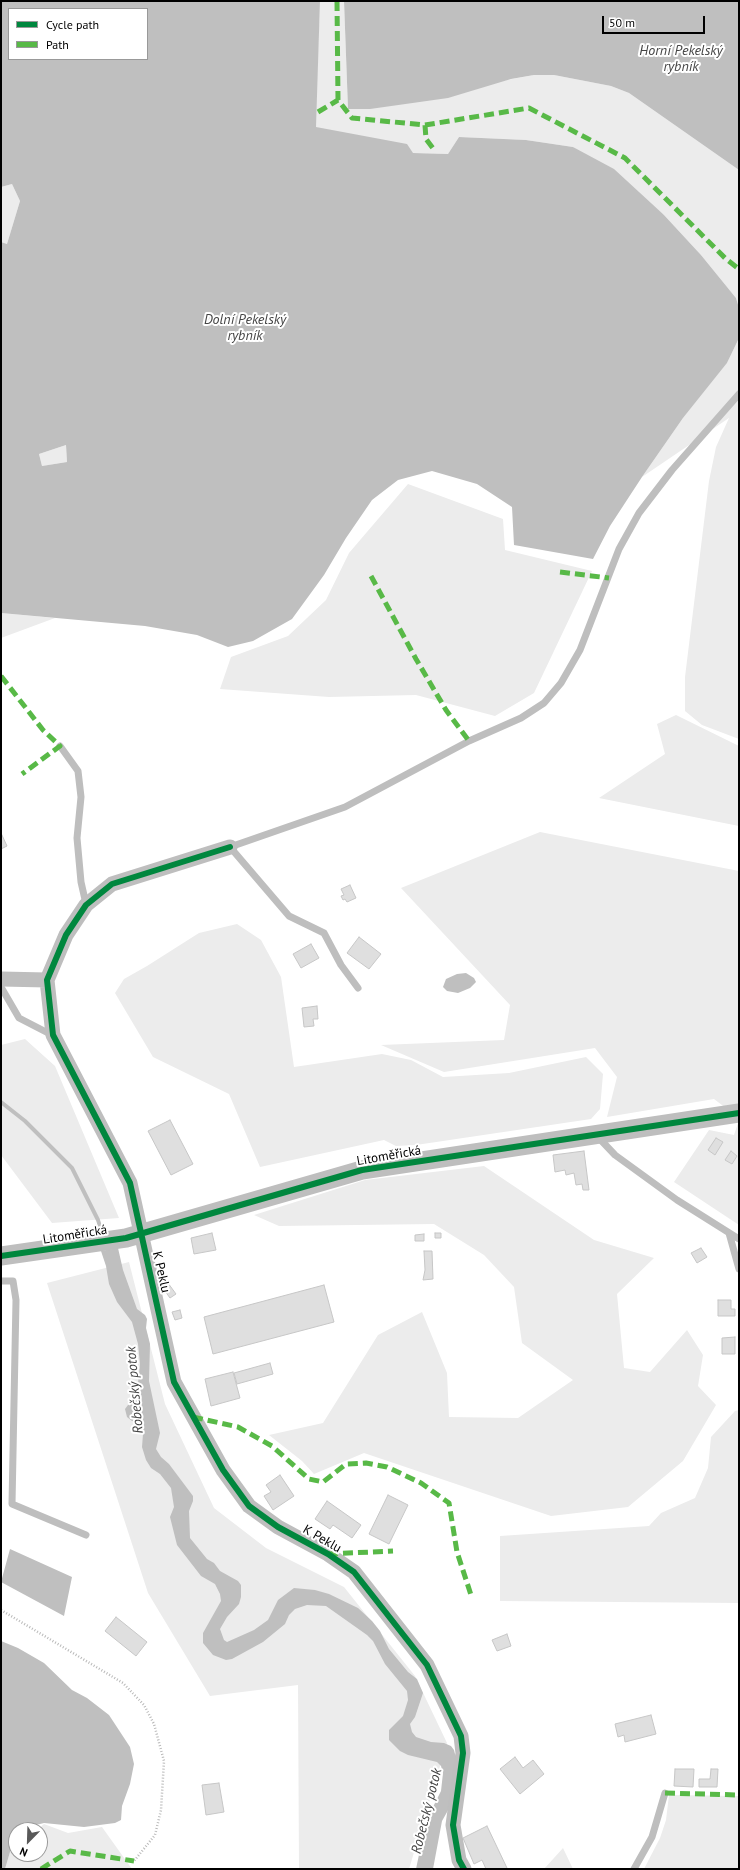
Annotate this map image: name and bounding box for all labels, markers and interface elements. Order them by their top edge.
legend [8,8,148,60]
scale bar [604,8,707,34]
text: 50 m [609,15,635,30]
text: Cycle path [46,17,99,32]
text: Path [46,37,69,52]
water label: Horní Pekelský rybník [639,43,723,76]
water label: Dolní Pekelský rybník [204,312,286,344]
street label: Litoměřická [356,1143,422,1169]
street label: Litoměřická [42,1222,108,1248]
street label: K Peklu [149,1250,173,1294]
water label: Robečský potok [123,1346,147,1434]
street label: K Peklu [300,1522,344,1556]
water label: Robečský potok [408,1767,446,1855]
north arrow [8,1822,48,1862]
text: N [18,1844,30,1860]

